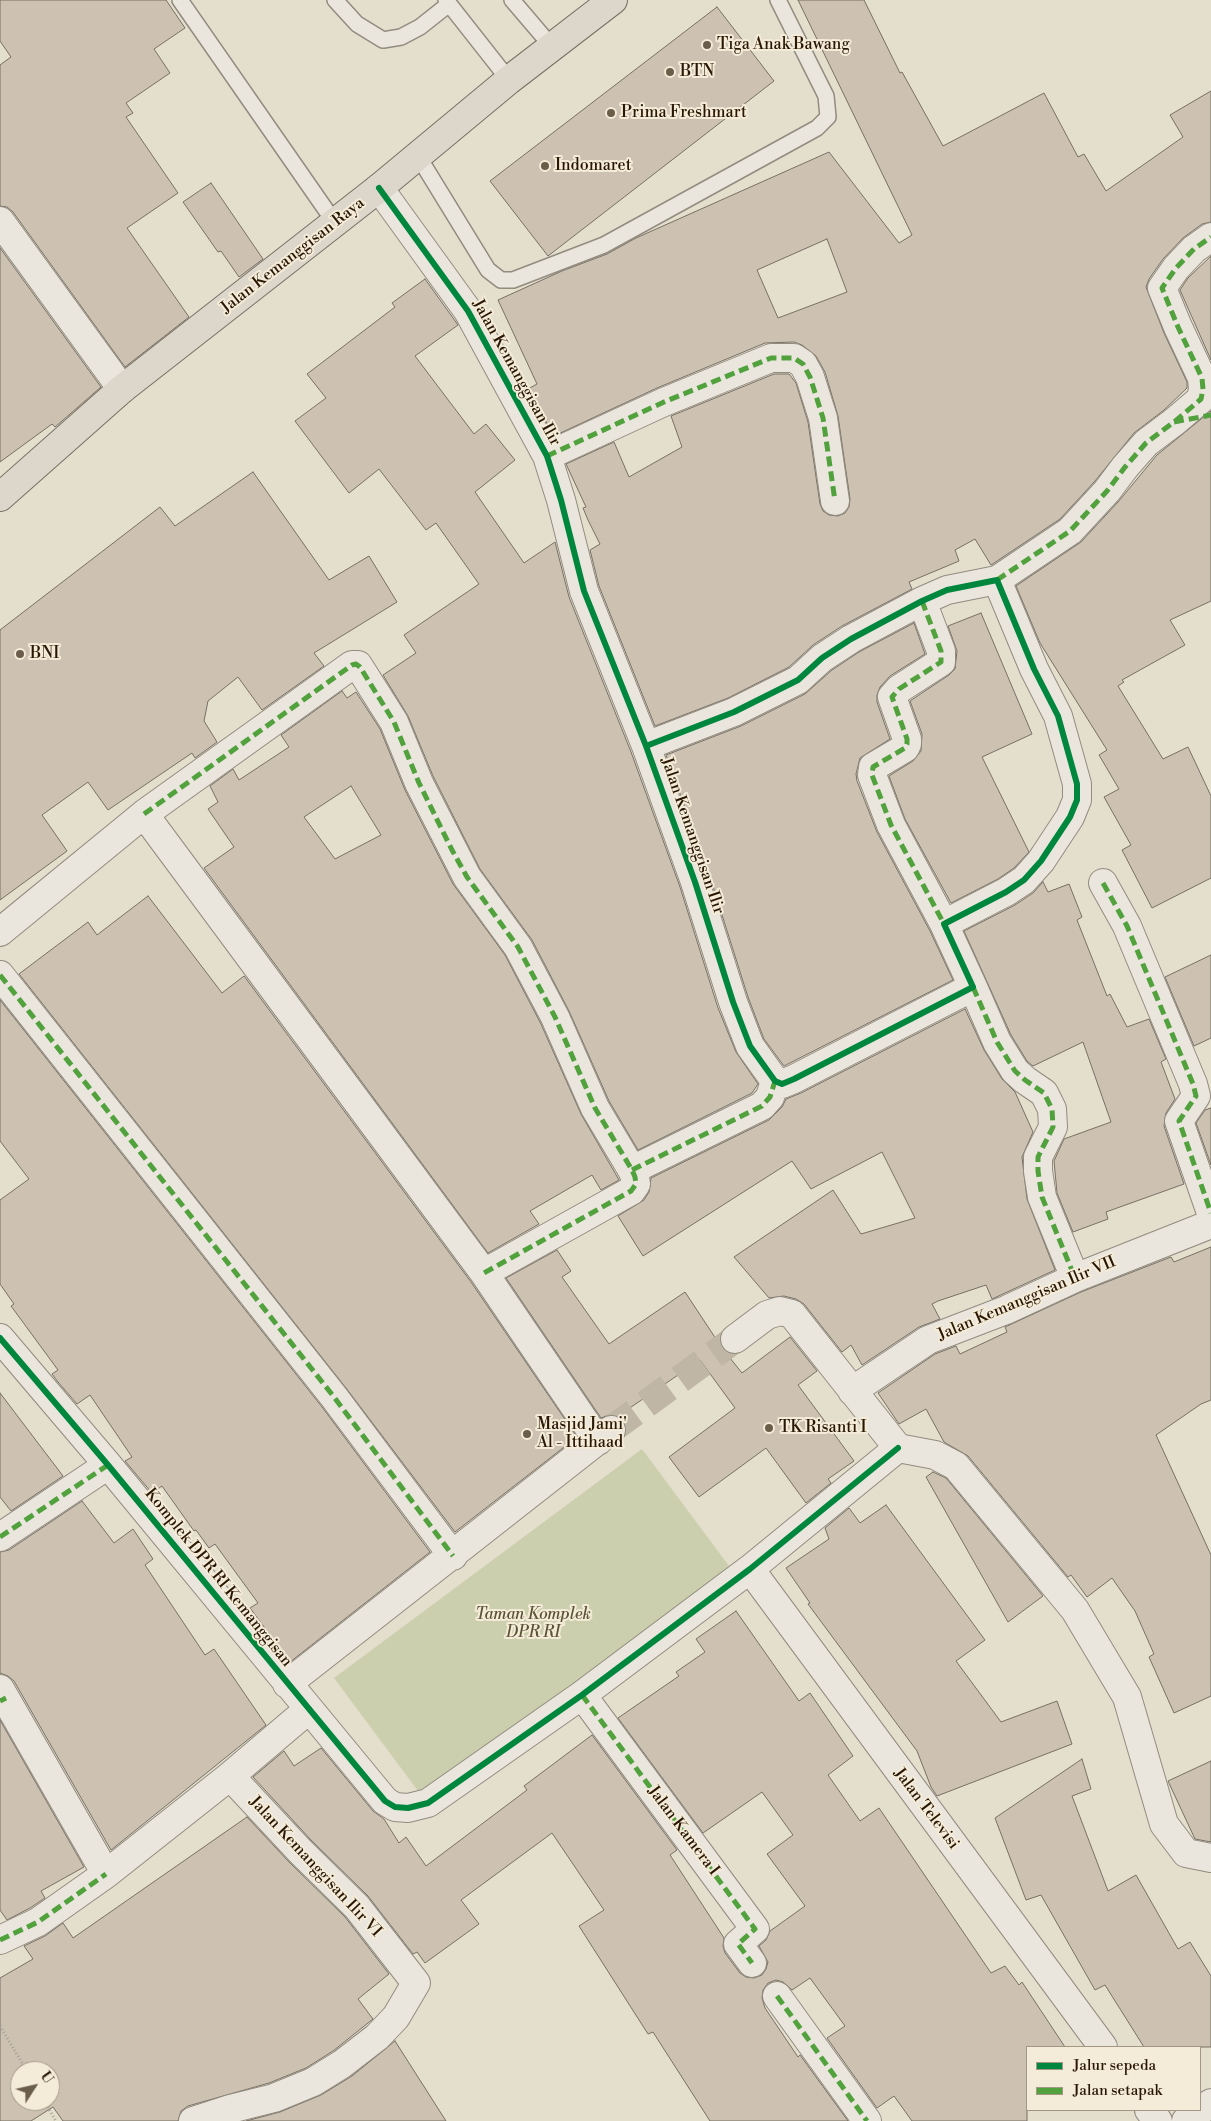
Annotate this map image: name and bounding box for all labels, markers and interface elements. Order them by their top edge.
place label: Tiga Anak Bawang [717,35,850,55]
marker: Tiga Anak Bawang [701,39,713,51]
place label: BTN [680,62,714,82]
marker: BTN [664,66,676,78]
place label: Prima Freshmart [621,103,747,123]
marker: Prima Freshmart [605,107,617,119]
place label: Indomaret [555,156,631,176]
marker: Indomaret [539,160,551,172]
street label: Jalan Kemanggisan Raya [217,194,369,318]
street label: Jalan Kemanggisan Ilir [468,296,564,450]
place label: BNI [30,644,59,664]
marker: BNI [14,648,26,660]
street label: Jalan Kemanggisan Ilir [656,755,728,917]
street label: Jalan Kemanggisan Ilir VII [935,1253,1119,1345]
place label: Masjid Jami' Al - Ittihaad [537,1415,627,1453]
place label: TK Risanti I [779,1418,867,1438]
marker: TK Risanti I [763,1422,775,1434]
marker: Masjid Jami' Al - Ittihaad [521,1428,533,1440]
street label: Komplek DPR RI Kemanggisan [140,1485,296,1671]
park label: Taman Komplek DPR RI [475,1605,591,1643]
street label: Jalan Televisi [889,1765,963,1853]
street label: Jalan Kamera I [643,1782,723,1880]
street label: Jalan Kemanggisan Ilir VI [245,1793,385,1941]
legend [1026,2046,1201,2111]
text: Jalur sepeda [1073,2056,1156,2075]
north arrow [10,2061,60,2111]
text: U [36,2068,57,2088]
text: Jalan setapak [1073,2081,1162,2100]

